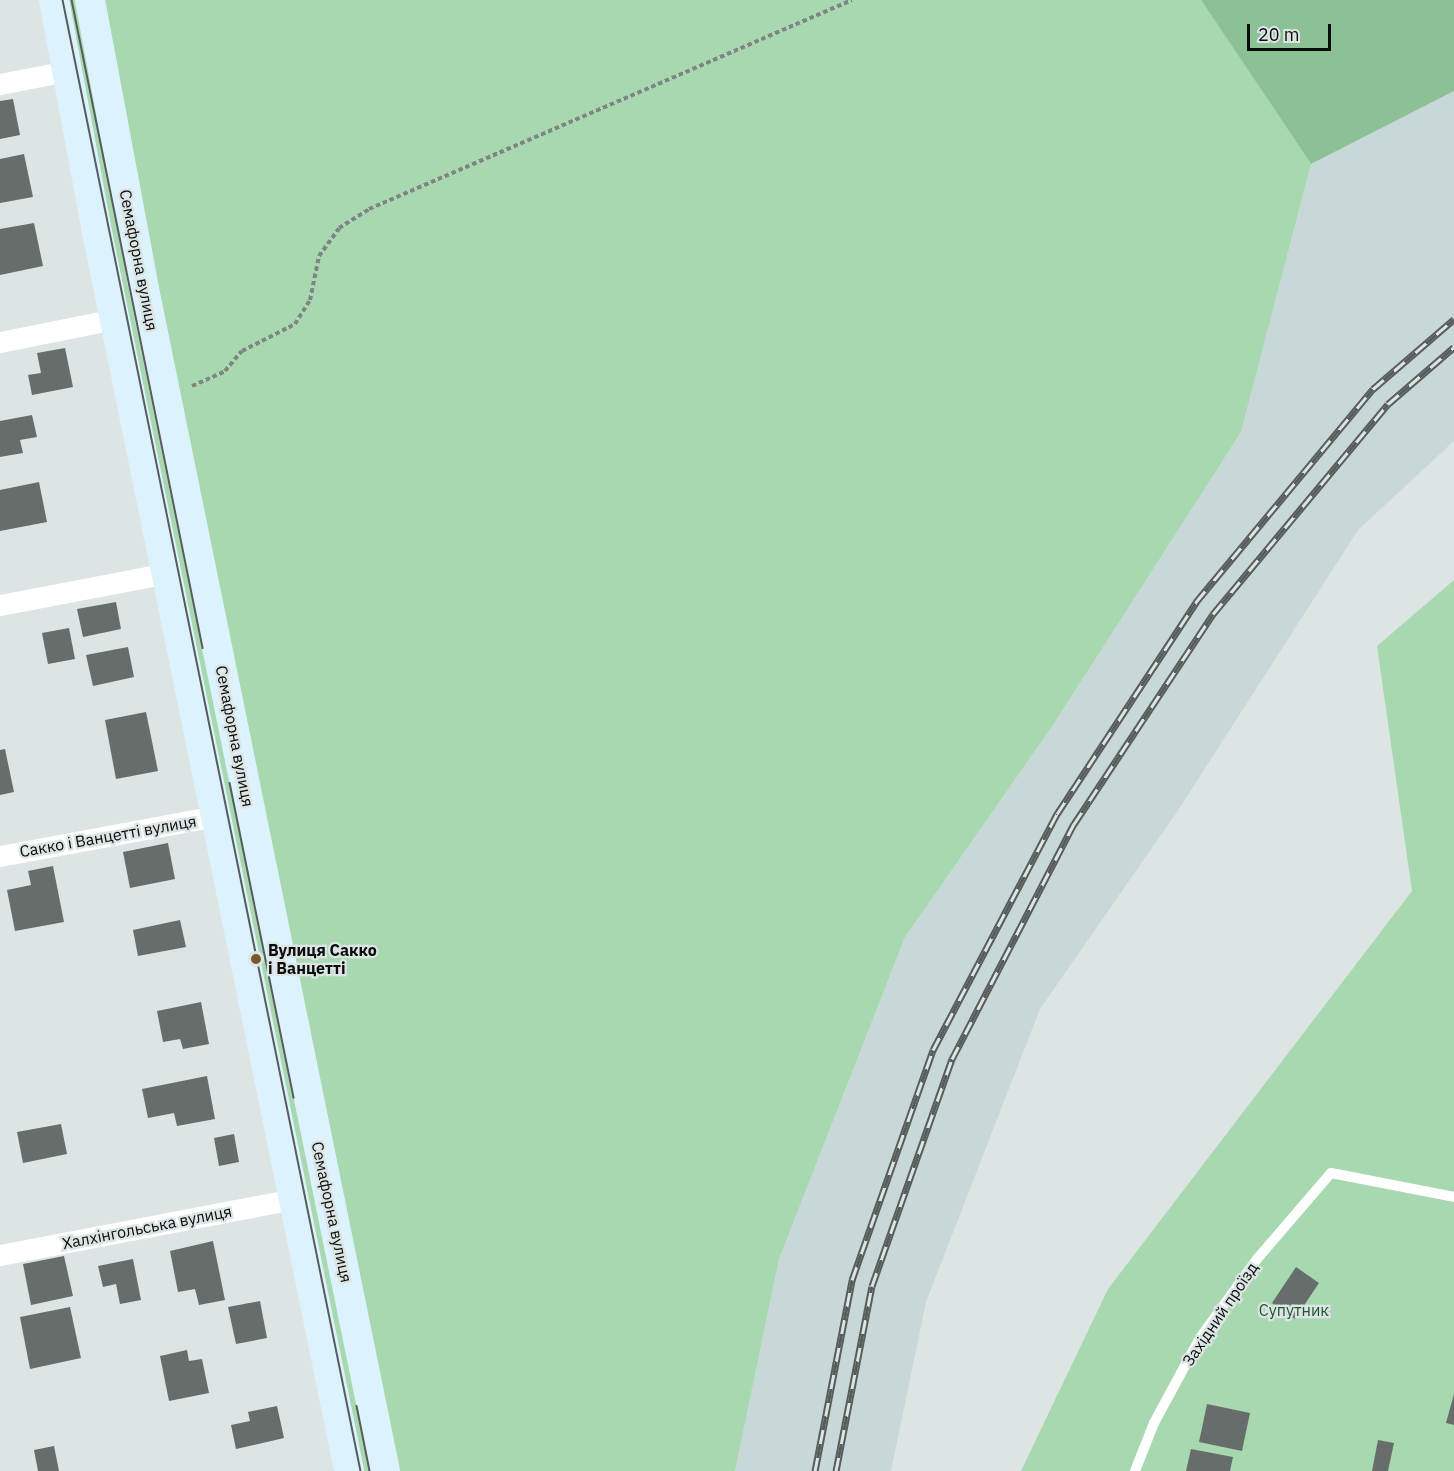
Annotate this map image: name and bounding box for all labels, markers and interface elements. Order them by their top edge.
scale bar [1250,12,1334,50]
text: 20 m [1258,23,1300,46]
street label: Семафорна вулиця [116,188,162,332]
street label: Семафорна вулиця [212,664,258,808]
street label: Сакко і Ванцетті вулиця [18,811,198,861]
place label: Вулиця Сакко і Ванцетті [268,940,377,978]
marker: Вулиця Сакко і Ванцетті [249,952,263,966]
street label: Семафорна вулиця [308,1140,356,1284]
street label: Халхінгольська вулиця [61,1201,233,1253]
street label: Західний проїзд [1178,1259,1262,1369]
park label: Супутник [1259,1300,1329,1320]

